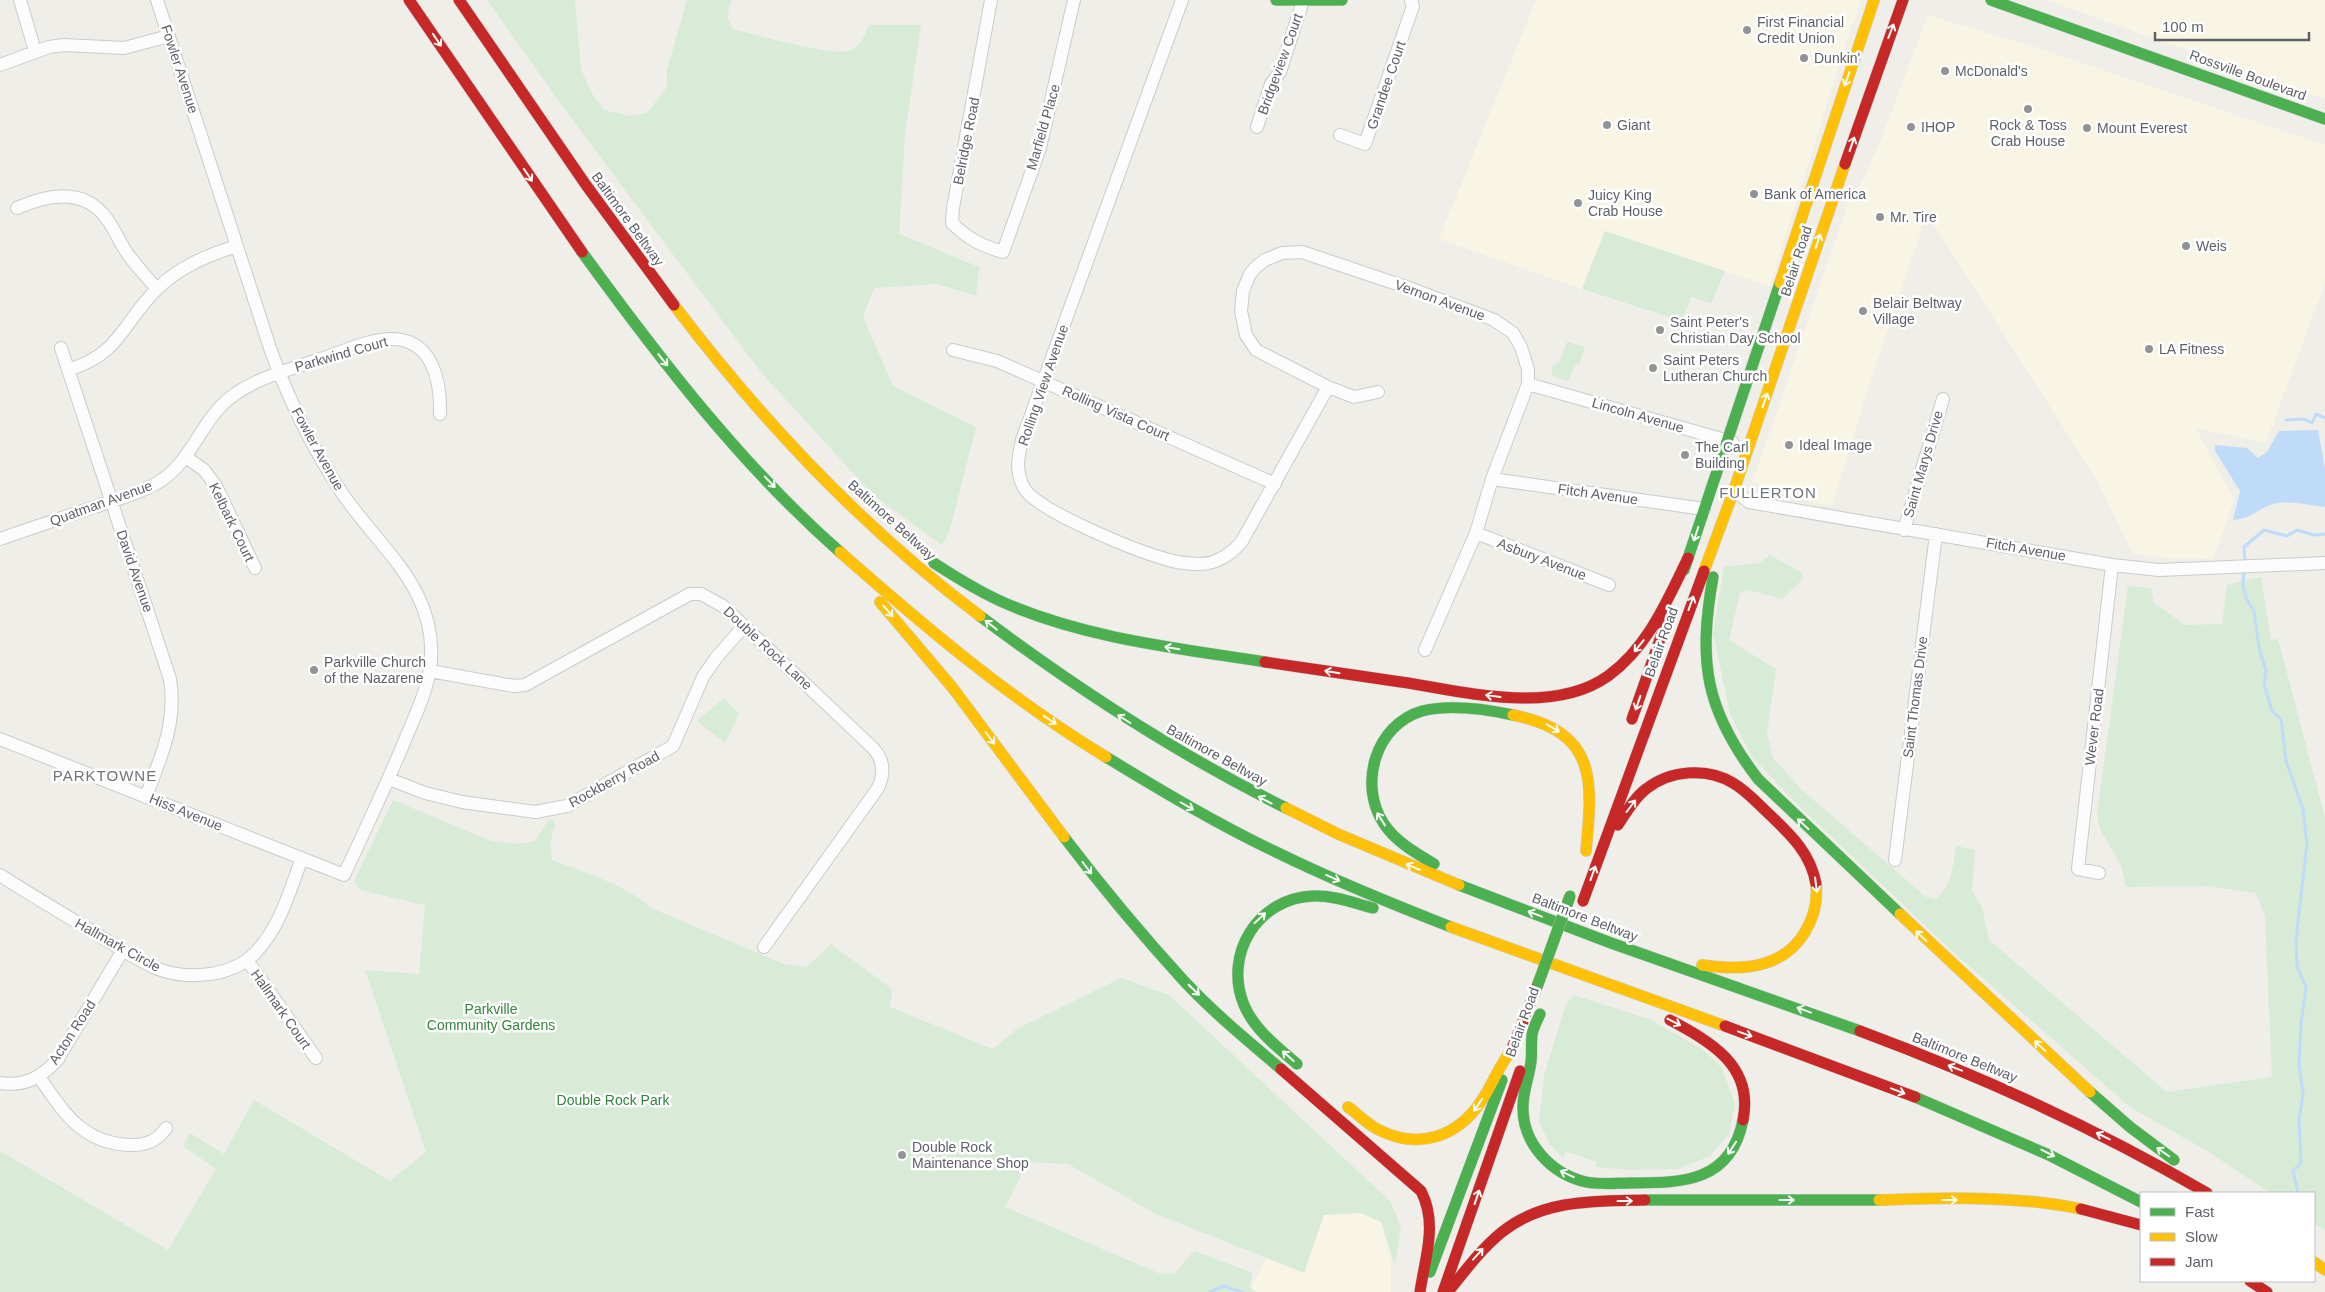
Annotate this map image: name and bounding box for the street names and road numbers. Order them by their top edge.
street label: Bridgeview Court [1254,11,1306,117]
street label: Fowler Avenue [158,23,202,116]
street label: Grandee Court [1363,39,1409,131]
street label: Rossville Boulevard [2187,46,2309,104]
street label: Marfield Place [1023,82,1063,172]
street label: Belridge Road [950,96,982,186]
street label: Baltimore Beltway [589,169,667,269]
street label: Belair Road [1777,224,1815,298]
street label: Vernon Avenue [1393,276,1487,324]
street label: Rolling View Avenue [1015,322,1071,448]
street label: Parkwind Court [293,333,389,375]
street label: Rolling Vista Court [1060,382,1172,444]
street label: Lincoln Avenue [1590,394,1686,436]
street label: Fowler Avenue [289,405,347,493]
street label: Saint Marys Drive [1900,408,1946,519]
street label: Quatman Avenue [48,477,155,529]
street label: Baltimore Beltway [845,477,939,563]
street label: Kelbark Court [206,480,258,564]
street label: Fitch Avenue [1557,480,1639,508]
street label: David Avenue [113,528,157,615]
street label: Fitch Avenue [1985,534,2067,564]
street label: Asbury Avenue [1495,535,1589,583]
street label: Double Rock Lane [720,603,816,693]
street label: Belair Road [1641,605,1681,679]
street label: Saint Thomas Drive [1900,635,1930,759]
street label: Wever Road [2081,688,2107,766]
street label: Baltimore Beltway [1164,721,1270,789]
street label: Rockberry Road [566,747,662,811]
street label: Hiss Avenue [147,790,225,834]
street label: Baltimore Beltway [1530,889,1640,945]
street label: Hallmark Circle [73,915,164,975]
street label: Hallmark Court [248,966,314,1052]
street label: Belair Road [1502,985,1542,1059]
street label: Acton Road [45,997,99,1067]
street label: Baltimore Beltway [1910,1029,2020,1085]

